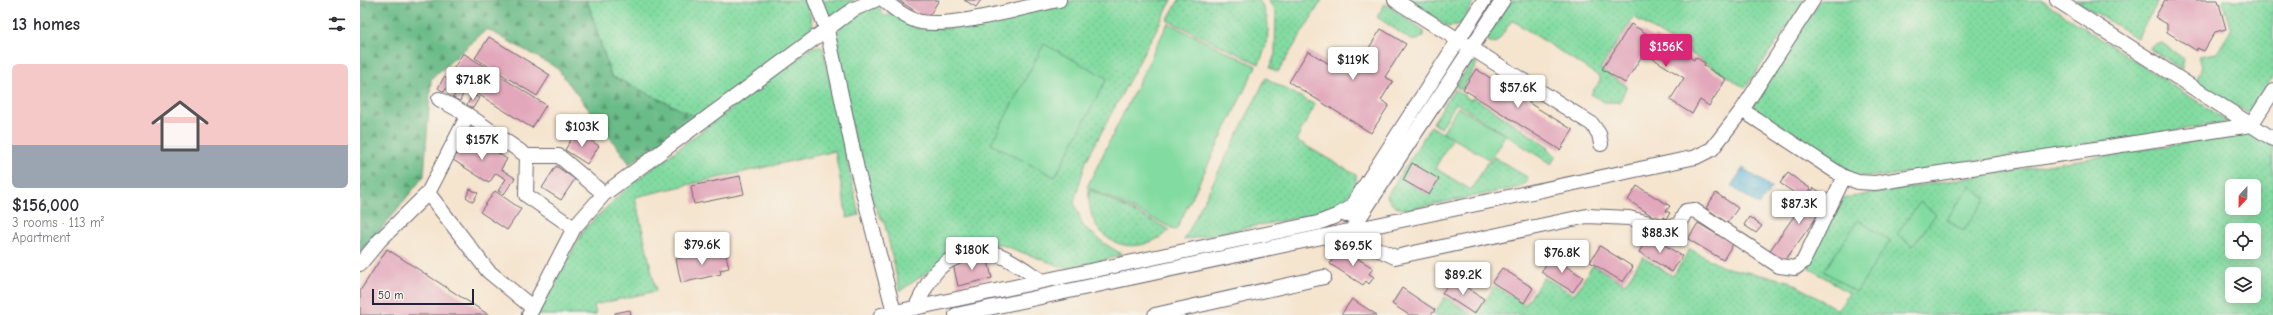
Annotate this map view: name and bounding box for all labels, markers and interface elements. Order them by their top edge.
icon: filters [326,13,348,35]
text: 13 homes [12,15,80,34]
pin: $156K [1638,34,1694,68]
text: $156K [1649,39,1683,54]
pin: $119K [1325,47,1381,81]
text: $119K [1337,52,1369,67]
pin: $71.8K [440,67,506,101]
text: $71.8K [455,72,491,87]
pin: $57.6K [1485,75,1551,109]
text: $57.6K [1499,80,1537,95]
icon: home [144,90,216,162]
pin: $103K [554,114,610,148]
text: $103K [565,119,599,134]
pin: $157K [454,127,510,161]
text: $157K [465,132,499,147]
north arrow [2225,179,2261,215]
map controls [2225,179,2261,303]
pin: $87.3K [1766,191,1832,225]
text: $156,000 [12,196,79,215]
text: $87.3K [1781,196,1817,211]
text: 3 rooms · 113 m² [12,215,104,230]
pin: $88.3K [1627,220,1693,254]
button: locate [2225,223,2261,259]
text: $88.3K [1641,225,1679,240]
text: Apartment [12,230,70,245]
pin: $79.6K [669,232,735,266]
pin: $69.5K [1320,233,1386,267]
text: $79.6K [684,237,720,252]
pin: $180K [944,237,1000,271]
text: $69.5K [1334,238,1372,253]
pin: $76.8K [1529,240,1595,274]
text: $180K [955,242,989,257]
text: $76.8K [1544,245,1580,260]
pin: $89.2K [1430,262,1496,296]
text: $89.2K [1444,267,1482,282]
button: layers [2225,267,2261,303]
scale bar [372,287,474,306]
text: 50 m [378,289,403,302]

